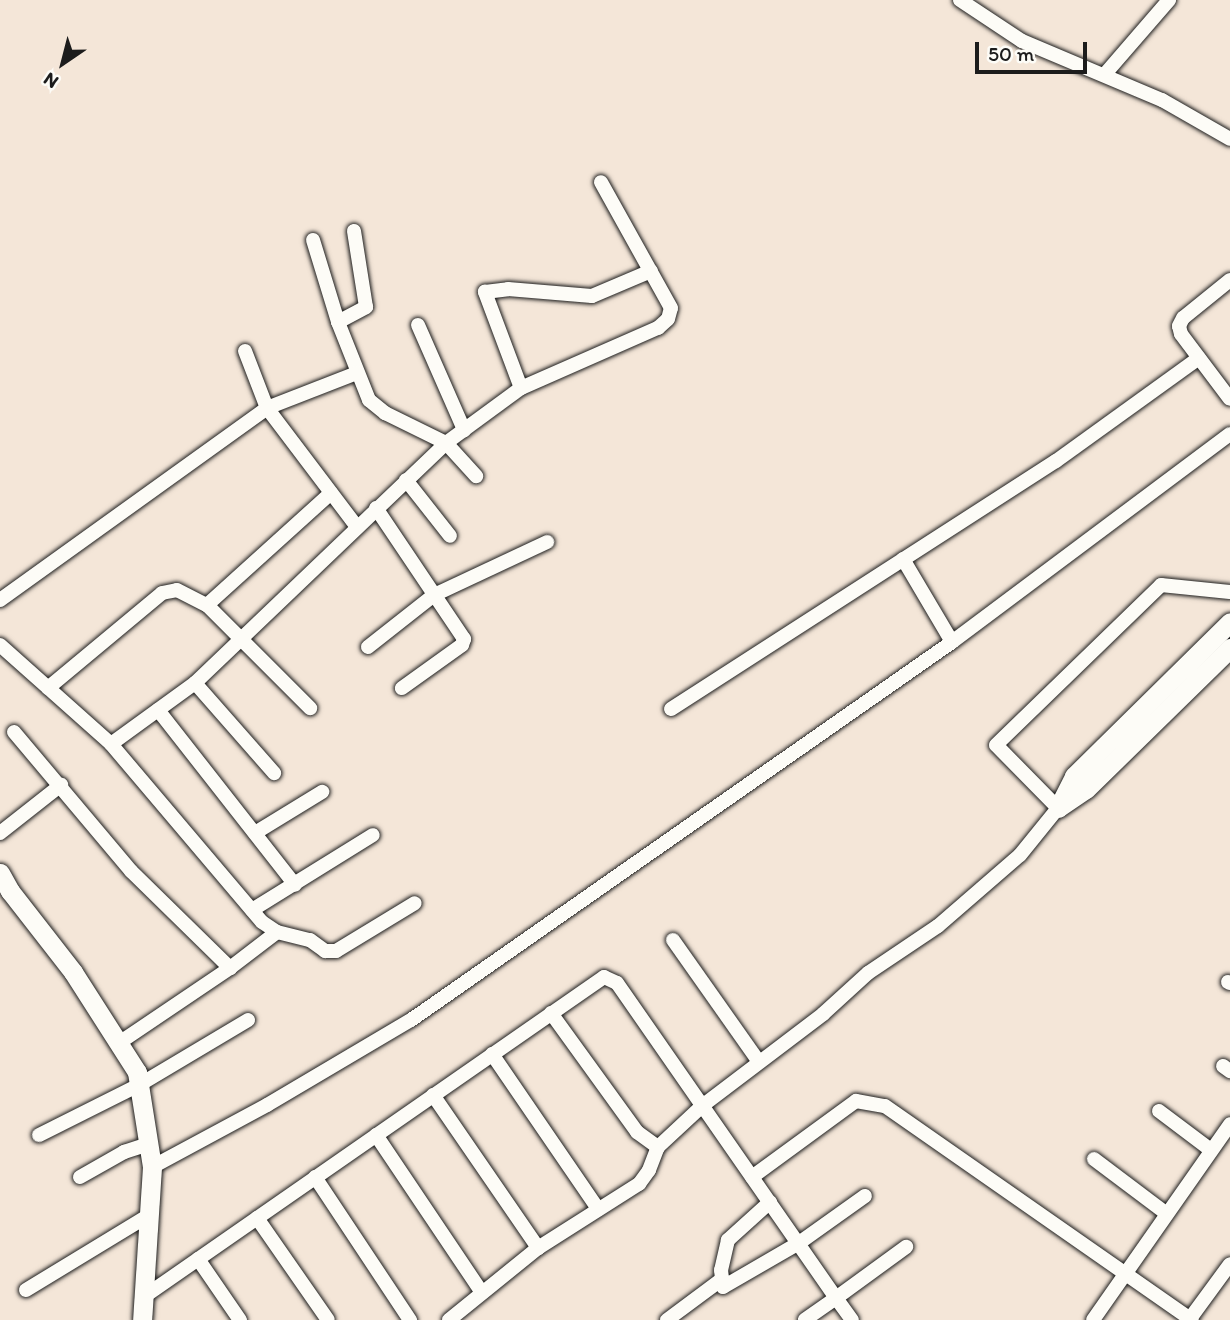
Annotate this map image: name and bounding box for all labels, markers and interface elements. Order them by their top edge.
north arrow [28,28,98,98]
scale bar [978,28,1090,72]
text: 50 m [988,41,1034,66]
text: N [39,68,63,94]

